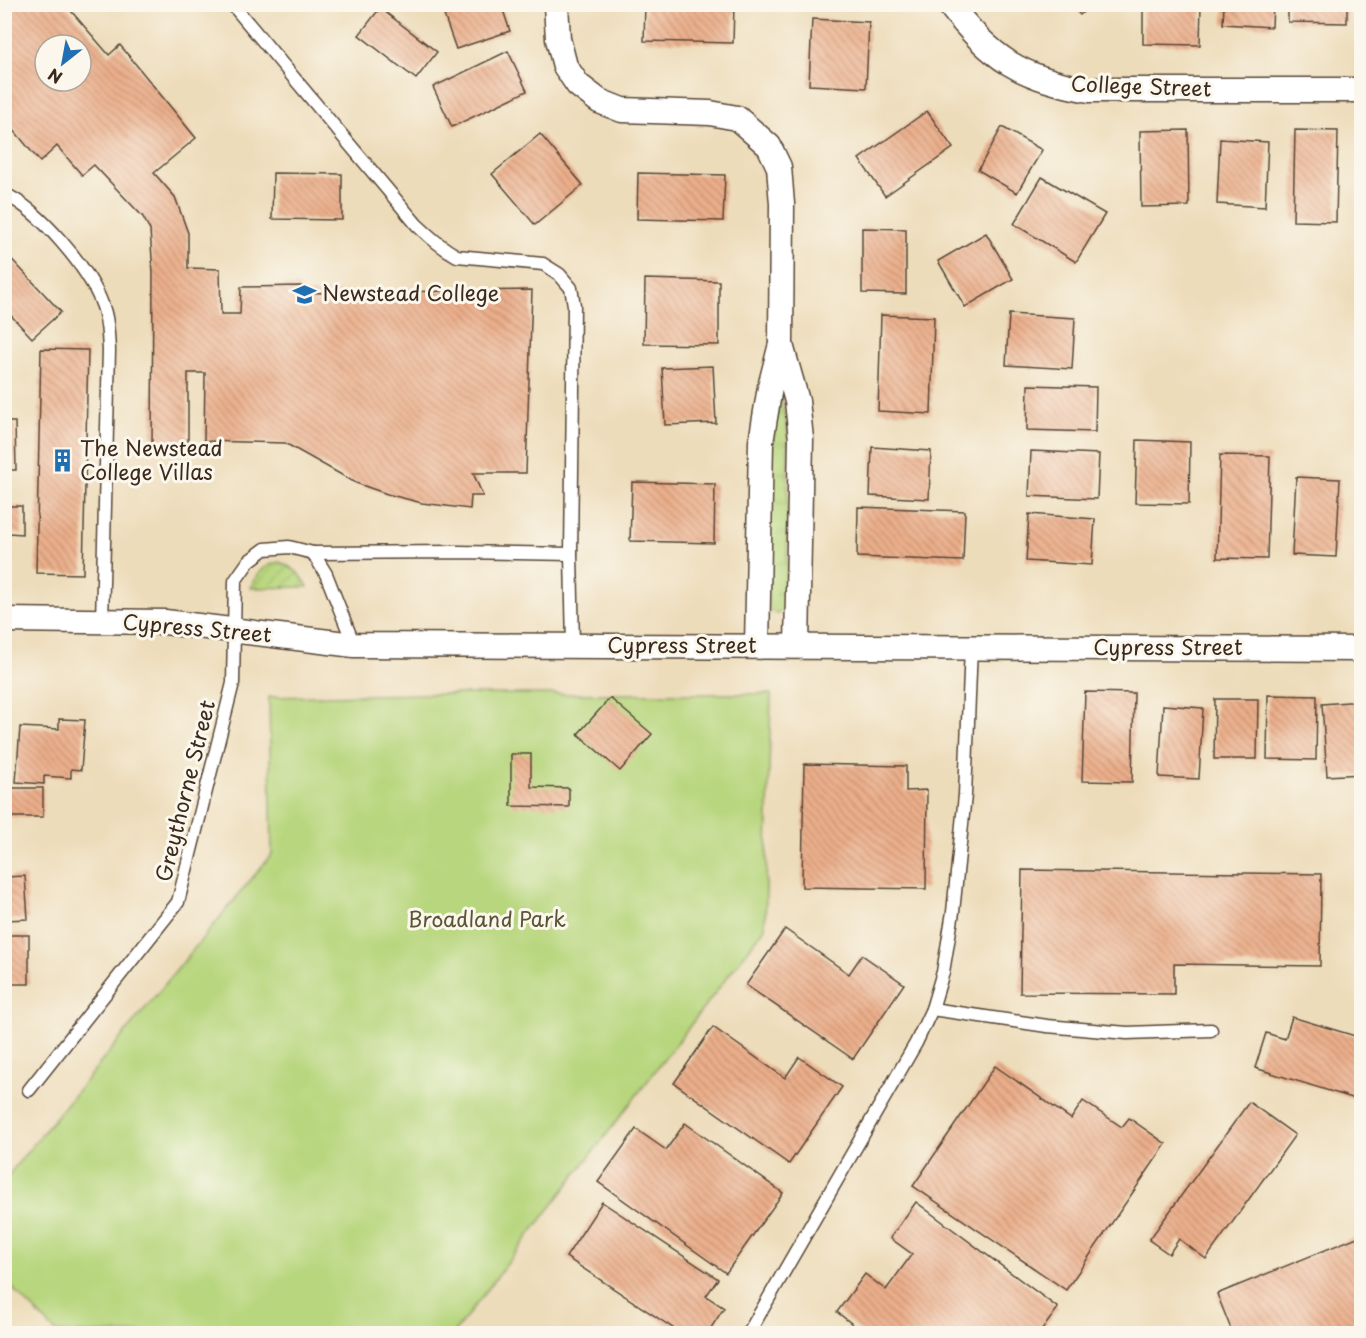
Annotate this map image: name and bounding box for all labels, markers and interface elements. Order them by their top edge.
north arrow [33,33,93,93]
text: N [43,63,66,90]
street label: College Street [1070,67,1212,103]
place label: Newstead College [322,276,499,308]
school or university icon: Newstead College [291,281,317,307]
place label: The Newstead College Villas [80,431,223,487]
building icon: The Newstead College Villas [49,448,75,474]
street label: Cypress Street [121,605,273,649]
street label: Cypress Street [607,628,757,660]
street label: Cypress Street [1093,630,1243,662]
street label: Greythorne Street [146,696,222,885]
park label: Broadland Park [408,902,566,934]

